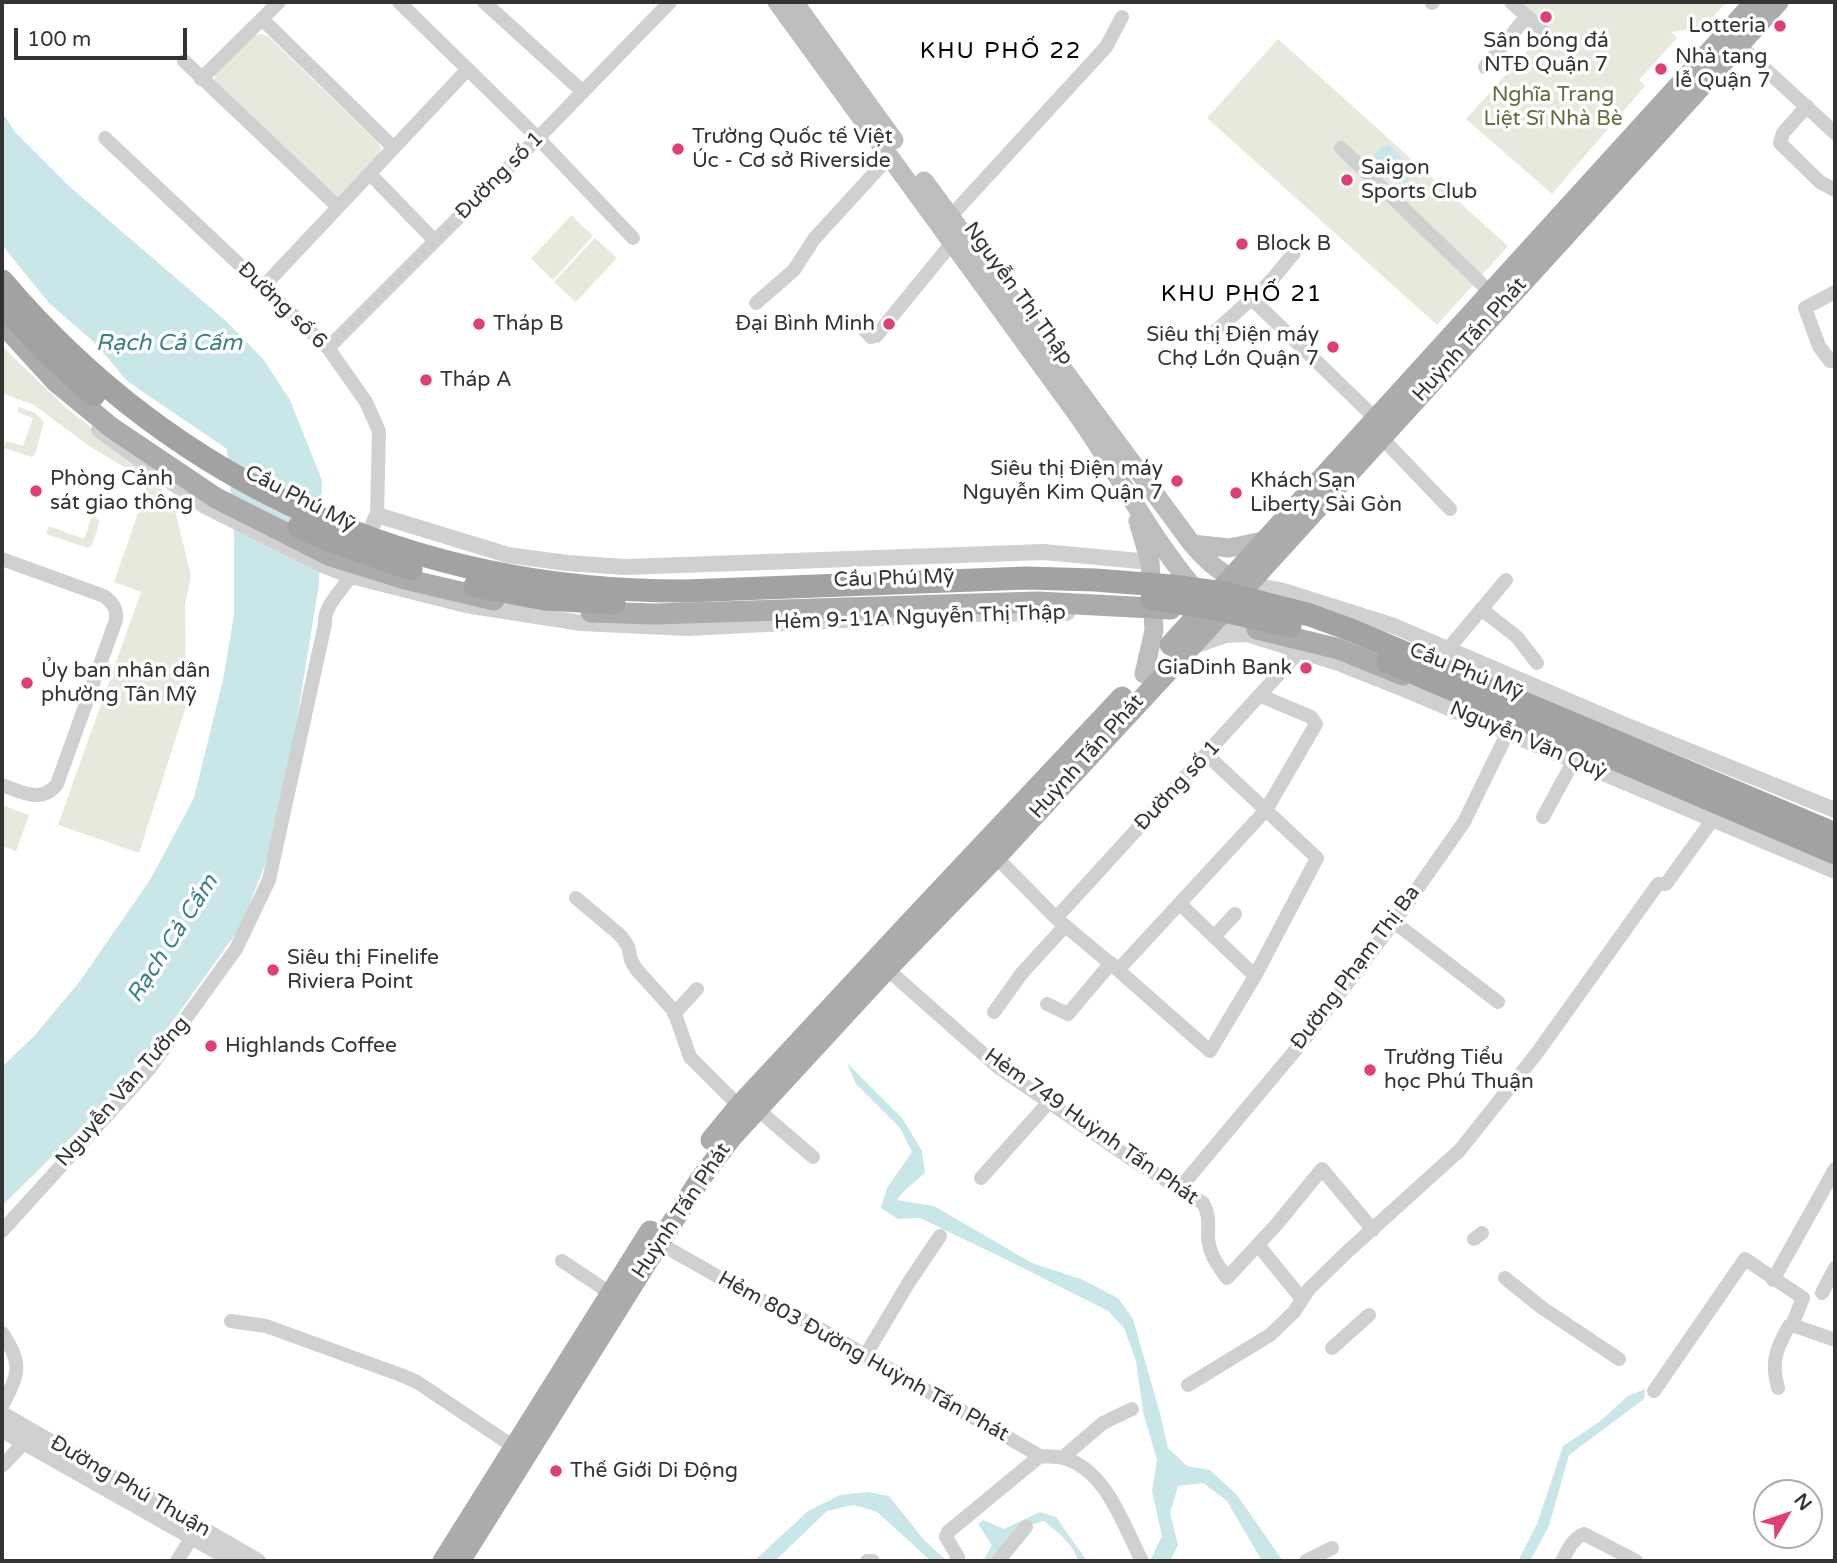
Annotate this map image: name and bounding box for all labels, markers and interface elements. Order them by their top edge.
marker: Sân bóng đá NTĐ Quận 7 [1538,9,1554,25]
place label: Lotteria [1688,13,1766,39]
scale bar [18,14,191,58]
marker: Lotteria [1772,18,1788,34]
text: 100 m [27,27,91,52]
place label: Sân bóng đá NTĐ Quận 7 [1483,28,1609,78]
district label: KHU PHỐ 22 [921,38,1081,66]
place label: Nhà tang lễ Quận 7 [1675,44,1770,94]
marker: Nhà tang lễ Quận 7 [1653,61,1669,77]
park label: Nghĩa Trang Liệt Sĩ Nhà Bè [1483,82,1623,132]
place label: Trường Quốc tế Việt Úc - Cơ sở Riverside [692,124,893,174]
street label: Đường số 1 [451,127,549,225]
marker: Trường Quốc tế Việt Úc - Cơ sở Riverside [670,141,686,157]
place label: Saigon Sports Club [1361,155,1477,205]
marker: Saigon Sports Club [1339,172,1355,188]
street label: Nguyễn Thị Thập [958,218,1078,370]
place label: Block B [1256,231,1331,257]
marker: Block B [1234,236,1250,252]
street label: Đường số 6 [232,257,332,355]
street label: Huỳnh Tấn Phát [1408,273,1532,407]
district label: KHU PHỐ 21 [1162,281,1322,309]
place label: Tháp B [493,311,564,337]
place label: Đại Bình Minh [735,311,875,337]
marker: Tháp B [471,316,487,332]
marker: Đại Bình Minh [881,316,897,332]
place label: Siêu thị Điện máy Chợ Lớn Quận 7 [1146,322,1319,372]
water label: Rạch Cả Cấm [96,330,242,358]
marker: Siêu thị Điện máy Chợ Lớn Quận 7 [1325,339,1341,355]
place label: Tháp A [440,367,512,393]
marker: Tháp A [418,372,434,388]
place label: Siêu thị Điện máy Nguyễn Kim Quận 7 [962,456,1163,506]
street label: Cầu Phú Mỹ [240,460,360,538]
place label: Phòng Cảnh sát giao thông [50,466,193,516]
place label: Khách Sạn Liberty Sài Gòn [1250,468,1402,518]
marker: Siêu thị Điện máy Nguyễn Kim Quận 7 [1169,473,1185,489]
marker: Phòng Cảnh sát giao thông [28,483,44,499]
marker: Khách Sạn Liberty Sài Gòn [1228,485,1244,501]
street label: Cầu Phú Mỹ [833,564,955,594]
street label: Hẻm 9-11A Nguyễn Thị Thập [774,600,1066,636]
street label: Cầu Phú Mỹ [1405,638,1527,706]
place label: GiaDinh Bank [1157,655,1292,681]
place label: Ủy ban nhân dân phường Tân Mỹ [41,658,210,708]
marker: GiaDinh Bank [1298,660,1314,676]
marker: Ủy ban nhân dân phường Tân Mỹ [19,675,35,691]
street label: Huỳnh Tấn Phát [1025,690,1149,824]
street label: Nguyễn Văn Quỳ [1446,697,1610,785]
street label: Đường số 1 [1130,736,1226,836]
water label: Rạch Cả Cấm [122,870,224,1008]
street label: Đường Phạm Thị Ba [1286,881,1426,1055]
place label: Siêu thị Finelife Riviera Point [287,945,439,995]
marker: Siêu thị Finelife Riviera Point [265,962,281,978]
street label: Nguyễn Văn Tưởng [51,1012,195,1172]
place label: Highlands Coffee [225,1033,397,1059]
marker: Highlands Coffee [203,1038,219,1054]
street label: Hẻm 749 Huỳnh Tấn Phát [979,1043,1203,1211]
place label: Trường Tiểu học Phú Thuận [1384,1045,1534,1095]
marker: Trường Tiểu học Phú Thuận [1362,1062,1378,1078]
street label: Huỳnh Tấn Phát [627,1138,737,1284]
street label: Hẻm 803 Đường Huỳnh Tấn Phát [713,1266,1013,1448]
street label: Đường Phú Thuận [45,1431,215,1543]
place label: Thế Giới Di Động [570,1458,738,1484]
marker: Thế Giới Di Động [548,1463,564,1479]
north arrow [1753,1479,1823,1549]
text: N [1789,1489,1816,1515]

